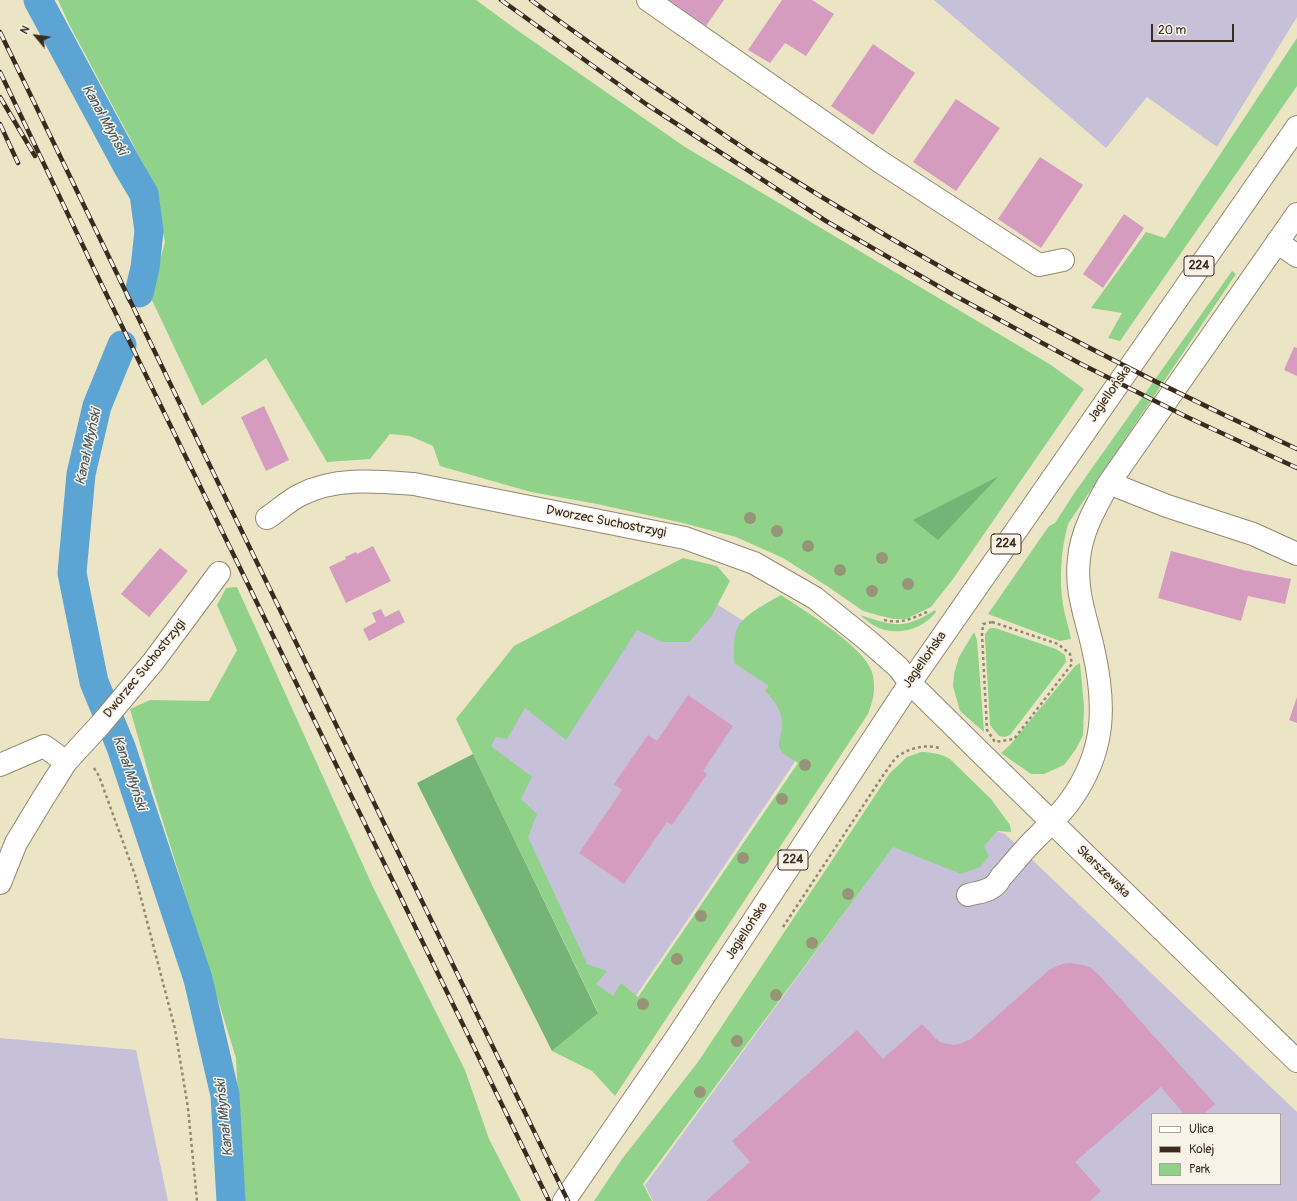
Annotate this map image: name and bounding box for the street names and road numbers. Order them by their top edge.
road number: 224 [1184,256,1214,276]
street label: Jagiellońska [1085,363,1135,425]
street label: Dworzec Suchostrzygi [545,503,667,541]
road number: 224 [991,534,1021,554]
street label: Dworzec Suchostrzygi [101,617,189,721]
street label: Jagiellońska [900,629,950,691]
street label: Skarszewska [1073,843,1133,901]
road number: 224 [778,850,808,870]
street label: Jagiellońska [723,899,771,963]

